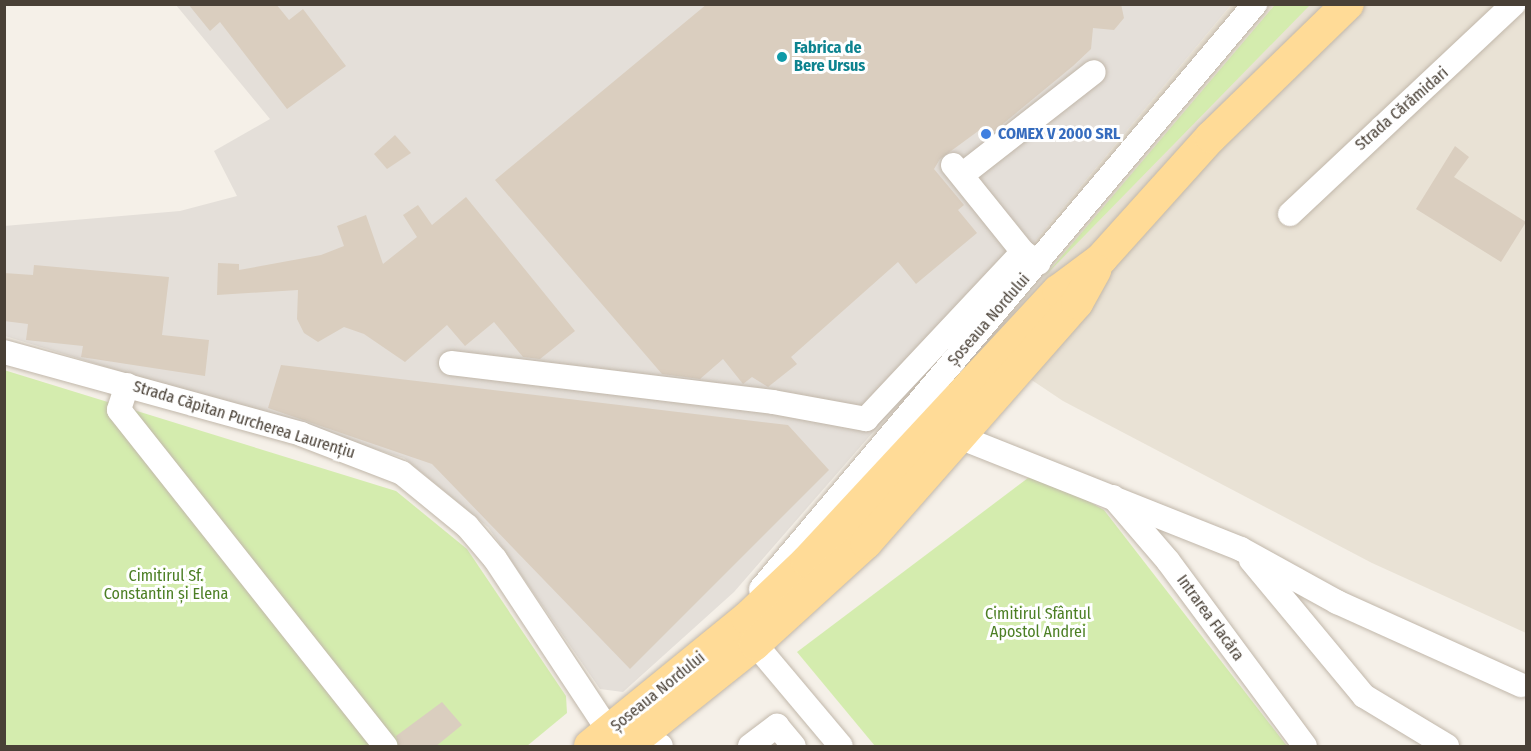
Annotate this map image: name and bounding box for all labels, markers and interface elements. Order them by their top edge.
place label: Fabrica de Bere Ursus [794,38,865,76]
marker: Fabrica de Bere Ursus [775,50,789,64]
street label: Strada Cărămidari [1351,63,1453,155]
place label: COMEX V 2000 SRL [998,124,1120,144]
marker: COMEX V 2000 SRL [979,127,993,141]
street label: Șoseaua Nordului [944,270,1034,370]
street label: Strada Căpitan Purcherea Laurențiu [131,377,357,463]
park label: Cimitirul Sf. Constantin și Elena [104,566,228,604]
street label: Intrarea Flacăra [1172,571,1248,665]
park label: Cimitirul Sfântul Apostol Andrei [985,604,1091,642]
street label: Șoseaua Nordului [607,648,709,736]

